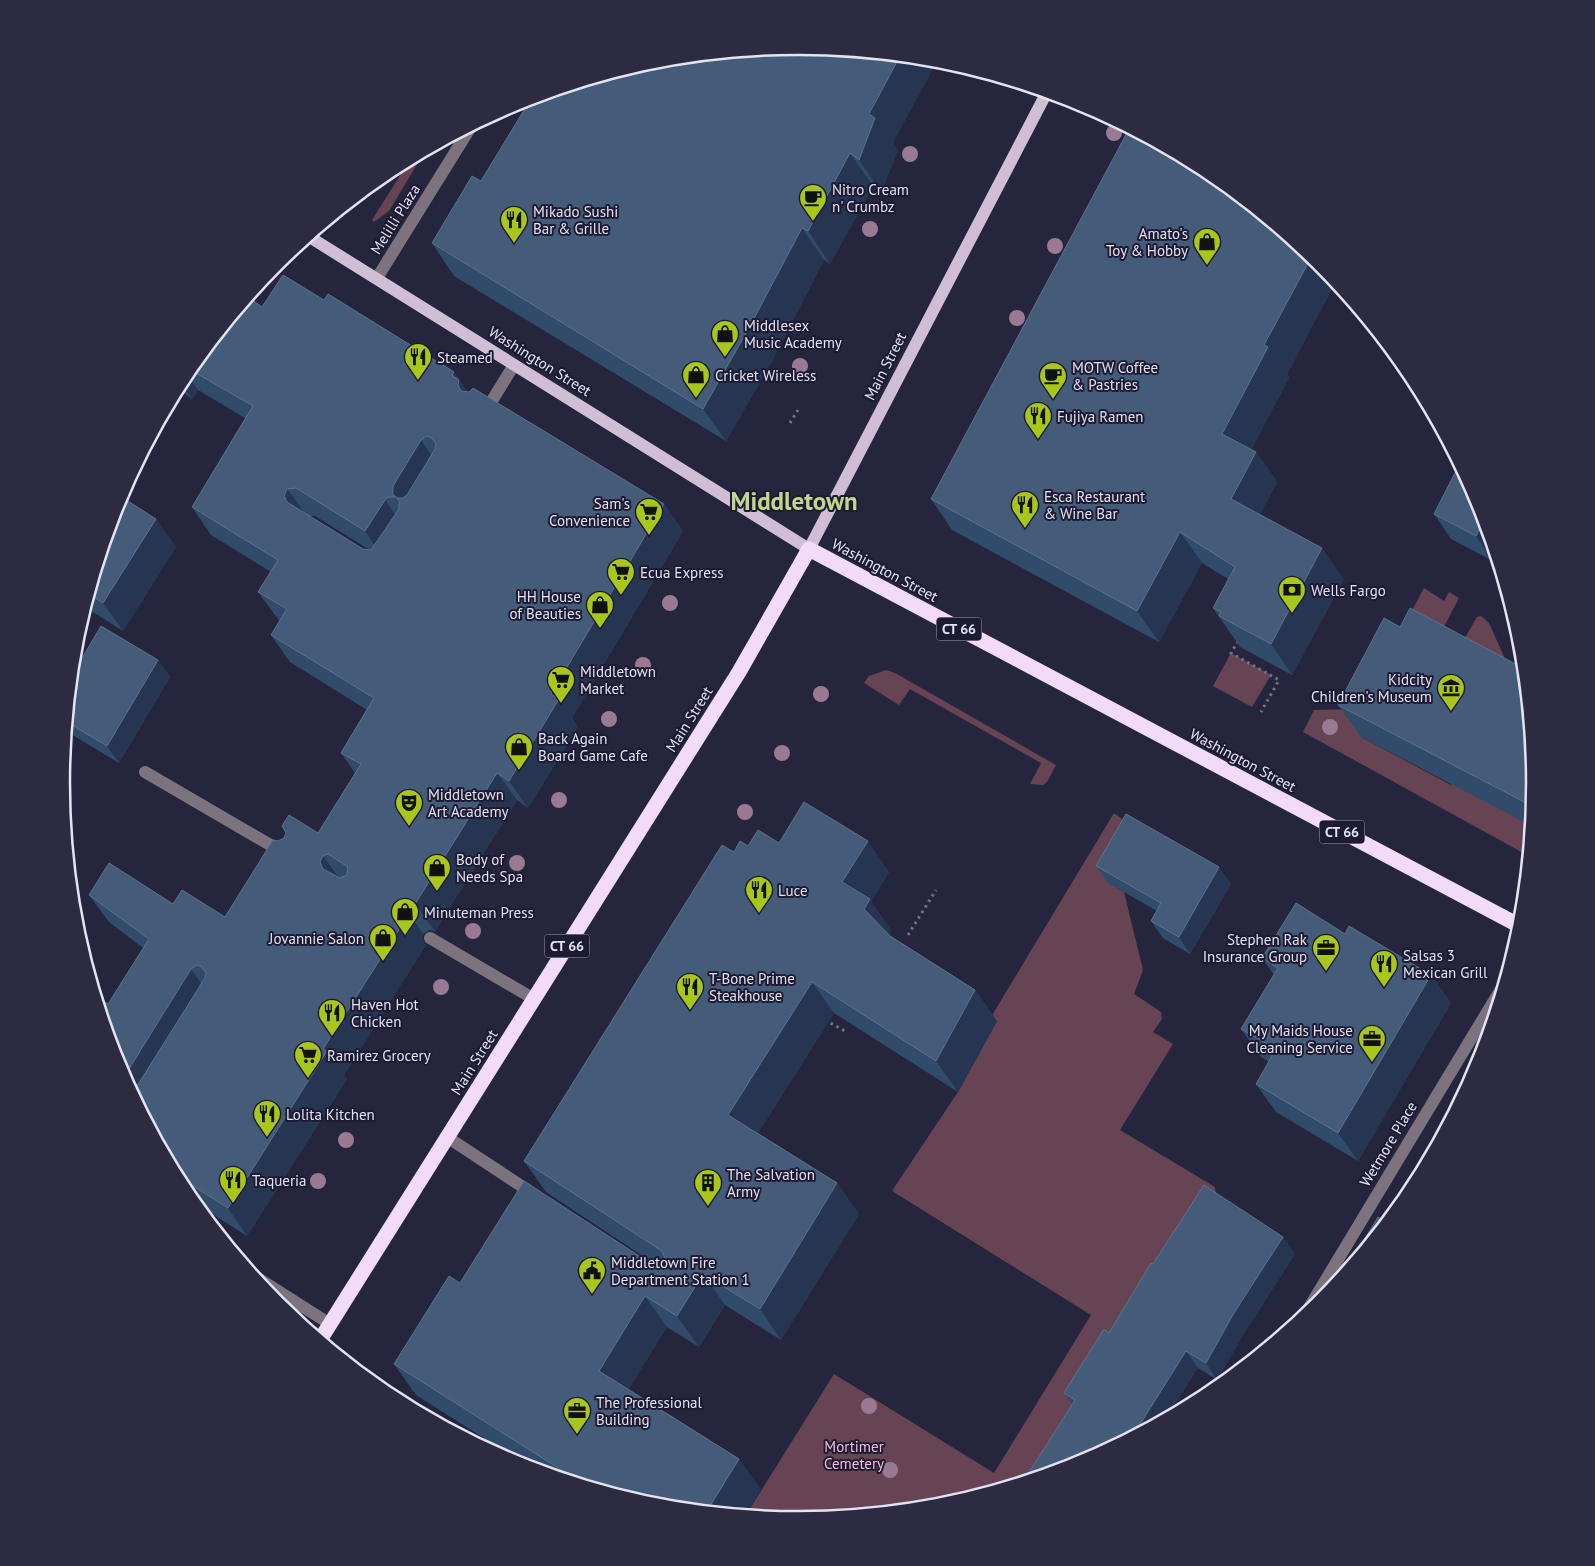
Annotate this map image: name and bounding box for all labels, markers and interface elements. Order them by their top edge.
street label: Melilli Plaza [366,180,424,258]
place label: Nitro Cream n' Crumbz [832,180,909,216]
cafe icon: Nitro Cream n' Crumbz [798,183,828,222]
place label: Mikado Sushi Bar & Grille [533,202,618,238]
restaurant icon: Mikado Sushi Bar & Grille [499,205,529,244]
place label: Amato's Toy & Hobby [1106,224,1188,260]
shop icon: Amato's Toy & Hobby [1192,227,1222,266]
place label: Middlesex Music Academy [744,316,842,352]
shop icon: Middlesex Music Academy [710,319,740,358]
street label: Washington Street [485,322,595,400]
street label: Main Street [860,329,910,403]
restaurant icon: Steamed [403,342,433,381]
place label: Steamed [437,348,493,367]
place label: MOTW Coffee & Pastries [1072,358,1158,394]
shop icon: Cricket Wireless [681,360,711,399]
cafe icon: MOTW Coffee & Pastries [1038,361,1068,400]
place label: Cricket Wireless [715,366,816,385]
restaurant icon: Fujiya Ramen [1023,401,1053,440]
place label: Fujiya Ramen [1057,407,1144,426]
district label: Middletown [730,485,858,517]
place label: Esca Restaurant & Wine Bar [1044,487,1145,523]
restaurant icon: Esca Restaurant & Wine Bar [1010,490,1040,529]
place label: Sam's Convenience [549,494,630,530]
supermarket icon: Sam's Convenience [634,497,664,536]
street label: Washington Street [829,534,941,606]
supermarket icon: Ecua Express [606,557,636,596]
place label: Ecua Express [640,563,724,582]
bank icon: Wells Fargo [1277,575,1307,614]
place label: Wells Fargo [1311,581,1386,600]
place label: HH House of Beauties [509,587,581,623]
shop icon: HH House of Beauties [585,590,615,629]
road number: CT 66 [936,618,982,640]
place label: Middletown Market [580,662,656,698]
supermarket icon: Middletown Market [546,665,576,704]
place label: Kidcity Children's Museum [1311,670,1432,706]
museum icon: Kidcity Children's Museum [1436,673,1466,712]
street label: Main Street [661,683,717,755]
street label: Washington Street [1187,724,1299,796]
place label: Back Again Board Game Cafe [538,729,648,765]
shop icon: Back Again Board Game Cafe [504,732,534,771]
place label: Middletown Art Academy [428,785,509,821]
theatre icon: Middletown Art Academy [394,788,424,827]
road number: CT 66 [1320,820,1364,844]
place label: Body of Needs Spa [456,850,523,886]
shop icon: Body of Needs Spa [422,853,452,892]
restaurant icon: Luce [744,875,774,914]
place label: Luce [778,881,808,900]
shop icon: Minuteman Press [390,897,420,936]
place label: Minuteman Press [424,903,534,922]
shop icon: Jovannie Salon [368,923,398,962]
place label: Jovannie Salon [268,929,364,948]
place label: Stephen Rak Insurance Group [1203,930,1308,966]
office icon: Stephen Rak Insurance Group [1311,933,1341,972]
road number: CT 66 [544,934,590,958]
place label: Salsas 3 Mexican Grill [1403,946,1488,982]
restaurant icon: Salsas 3 Mexican Grill [1369,949,1399,988]
place label: T-Bone Prime Steakhouse [709,969,795,1005]
restaurant icon: T-Bone Prime Steakhouse [675,972,705,1011]
place label: Haven Hot Chicken [351,995,419,1031]
restaurant icon: Haven Hot Chicken [317,998,347,1037]
place label: My Maids House Cleaning Service [1247,1021,1353,1057]
office icon: My Maids House Cleaning Service [1357,1024,1387,1063]
street label: Main Street [446,1026,502,1098]
supermarket icon: Ramirez Grocery [293,1040,323,1079]
place label: Ramirez Grocery [327,1046,431,1065]
street label: Wetmore Place [1355,1098,1421,1190]
restaurant icon: Lolita Kitchen [252,1099,282,1138]
place label: Lolita Kitchen [286,1105,375,1124]
restaurant icon: Taqueria [218,1165,248,1204]
place label: The Salvation Army [727,1165,815,1201]
building icon: The Salvation Army [693,1168,723,1207]
place label: Taqueria [252,1171,307,1190]
place label: Middletown Fire Department Station 1 [611,1253,750,1289]
public building icon: Middletown Fire Department Station 1 [577,1256,607,1295]
place label: The Professional Building [596,1393,703,1429]
office icon: The Professional Building [562,1396,592,1435]
park label: Mortimer Cemetery [824,1437,884,1473]

